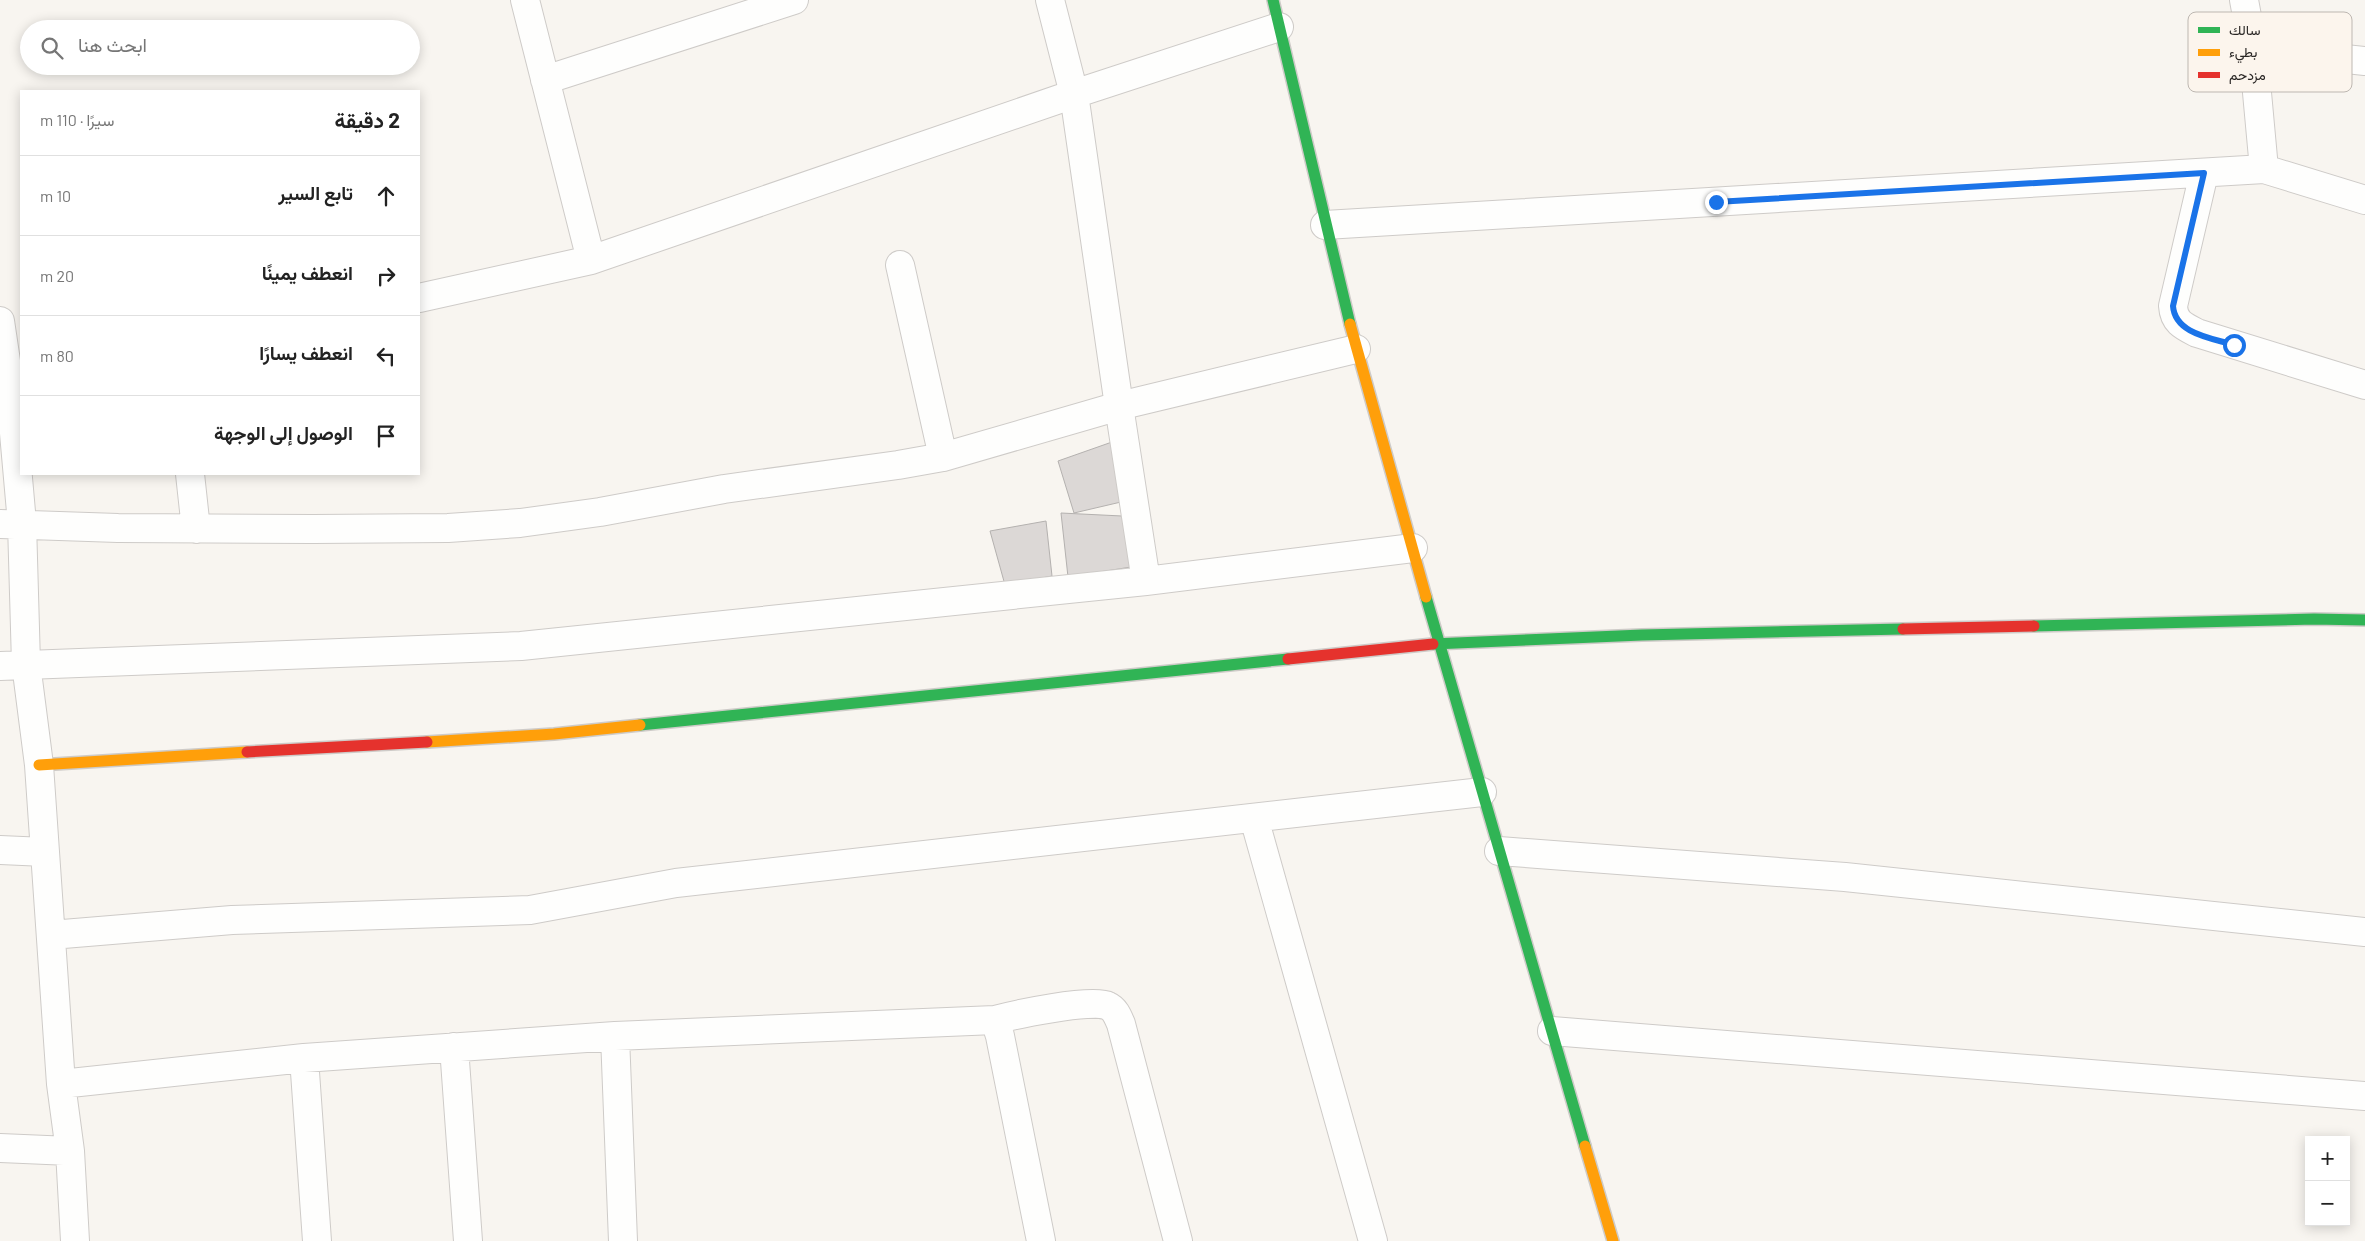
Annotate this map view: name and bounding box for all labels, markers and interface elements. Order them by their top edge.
legend [2188,12,2352,92]
search box [20,20,420,75]
text: سالك [2229,21,2260,38]
text: ابحث هنا [78,33,147,56]
icon: search [38,34,66,62]
text: بطيء [2229,43,2257,64]
text: مزدحم [2229,66,2266,84]
text: 2 دقيقة [335,107,400,132]
text: سيرًا · 110 m [40,110,114,129]
text: تابع السير [278,181,353,204]
icon: ahead [372,182,400,210]
text: 10 m [40,186,71,205]
route end [1705,191,1728,214]
text: انعطف يمينًا [262,261,353,284]
icon: right [372,262,400,290]
text: 20 m [40,266,74,285]
route start [2223,334,2246,357]
text: انعطف يسارًا [259,341,353,364]
icon: left [372,342,400,370]
text: 80 m [40,346,74,365]
text: الوصول إلى الوجهة [214,421,353,444]
icon: arrive [372,422,400,450]
map controls [2305,1136,2350,1226]
button: + [2305,1136,2350,1181]
button: − [2305,1181,2350,1226]

